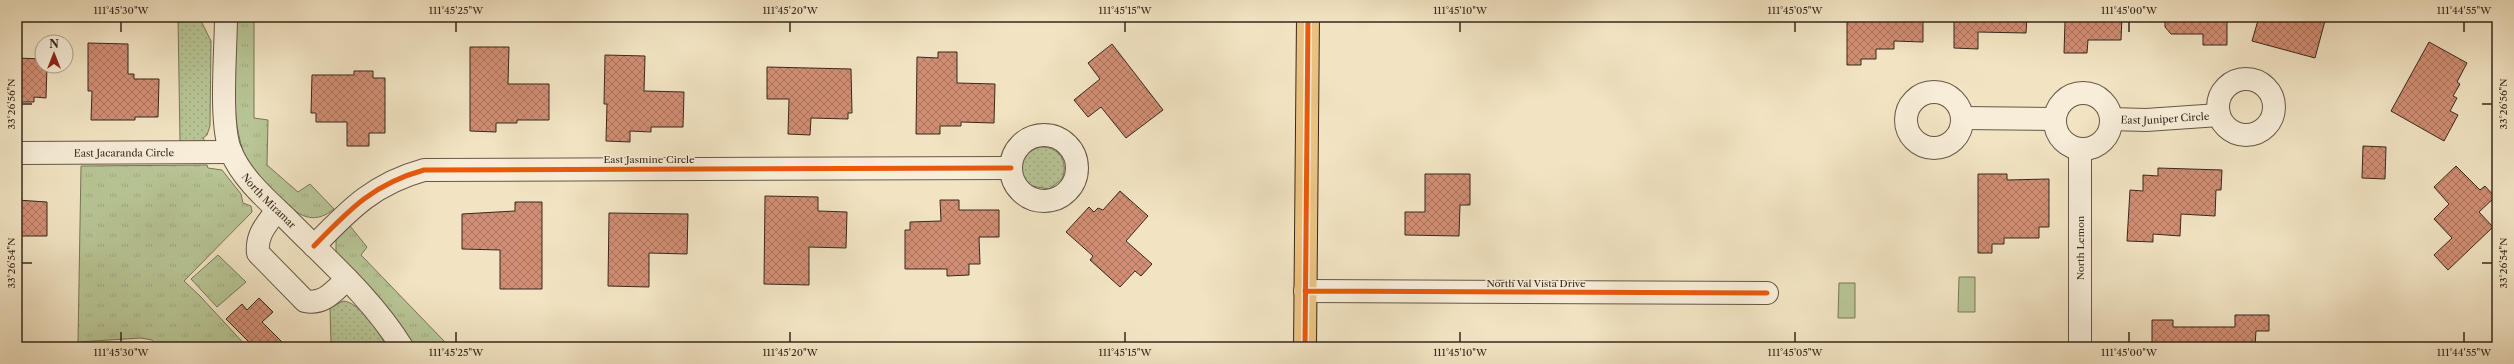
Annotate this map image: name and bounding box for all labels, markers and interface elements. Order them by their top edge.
text: 111°45'30"W [94,4,150,17]
text: 111°45'25"W [429,4,484,17]
text: 111°45'20"W [762,4,819,17]
text: 111°45'15"W [1099,4,1152,17]
text: 111°45'10"W [1433,4,1488,17]
text: 111°45'05"W [1768,4,1824,17]
text: 111°45'00"W [2101,4,2158,17]
text: 111°44'55"W [2437,4,2492,17]
north arrow [34,34,74,74]
text: N [49,37,59,51]
text: 33°26'56"N [5,79,18,129]
text: 33°26'56"N [2497,79,2510,129]
street label: East Juniper Circle [2120,109,2210,127]
street label: East Jacaranda Circle [74,146,175,159]
street label: East Jasmine Circle [603,153,695,166]
street label: North Miramar [239,170,299,232]
street label: North Lemon [2074,215,2087,280]
text: 33°26'54"N [5,238,18,288]
text: 33°26'54"N [2497,238,2510,288]
street label: North Val Vista Drive [1486,277,1586,290]
text: 111°45'30"W [94,346,150,359]
text: 111°45'25"W [429,346,484,359]
text: 111°45'20"W [762,346,819,359]
text: 111°45'15"W [1099,346,1152,359]
text: 111°45'10"W [1433,346,1488,359]
text: 111°45'05"W [1768,346,1824,359]
text: 111°45'00"W [2101,346,2158,359]
text: 111°44'55"W [2437,346,2492,359]

